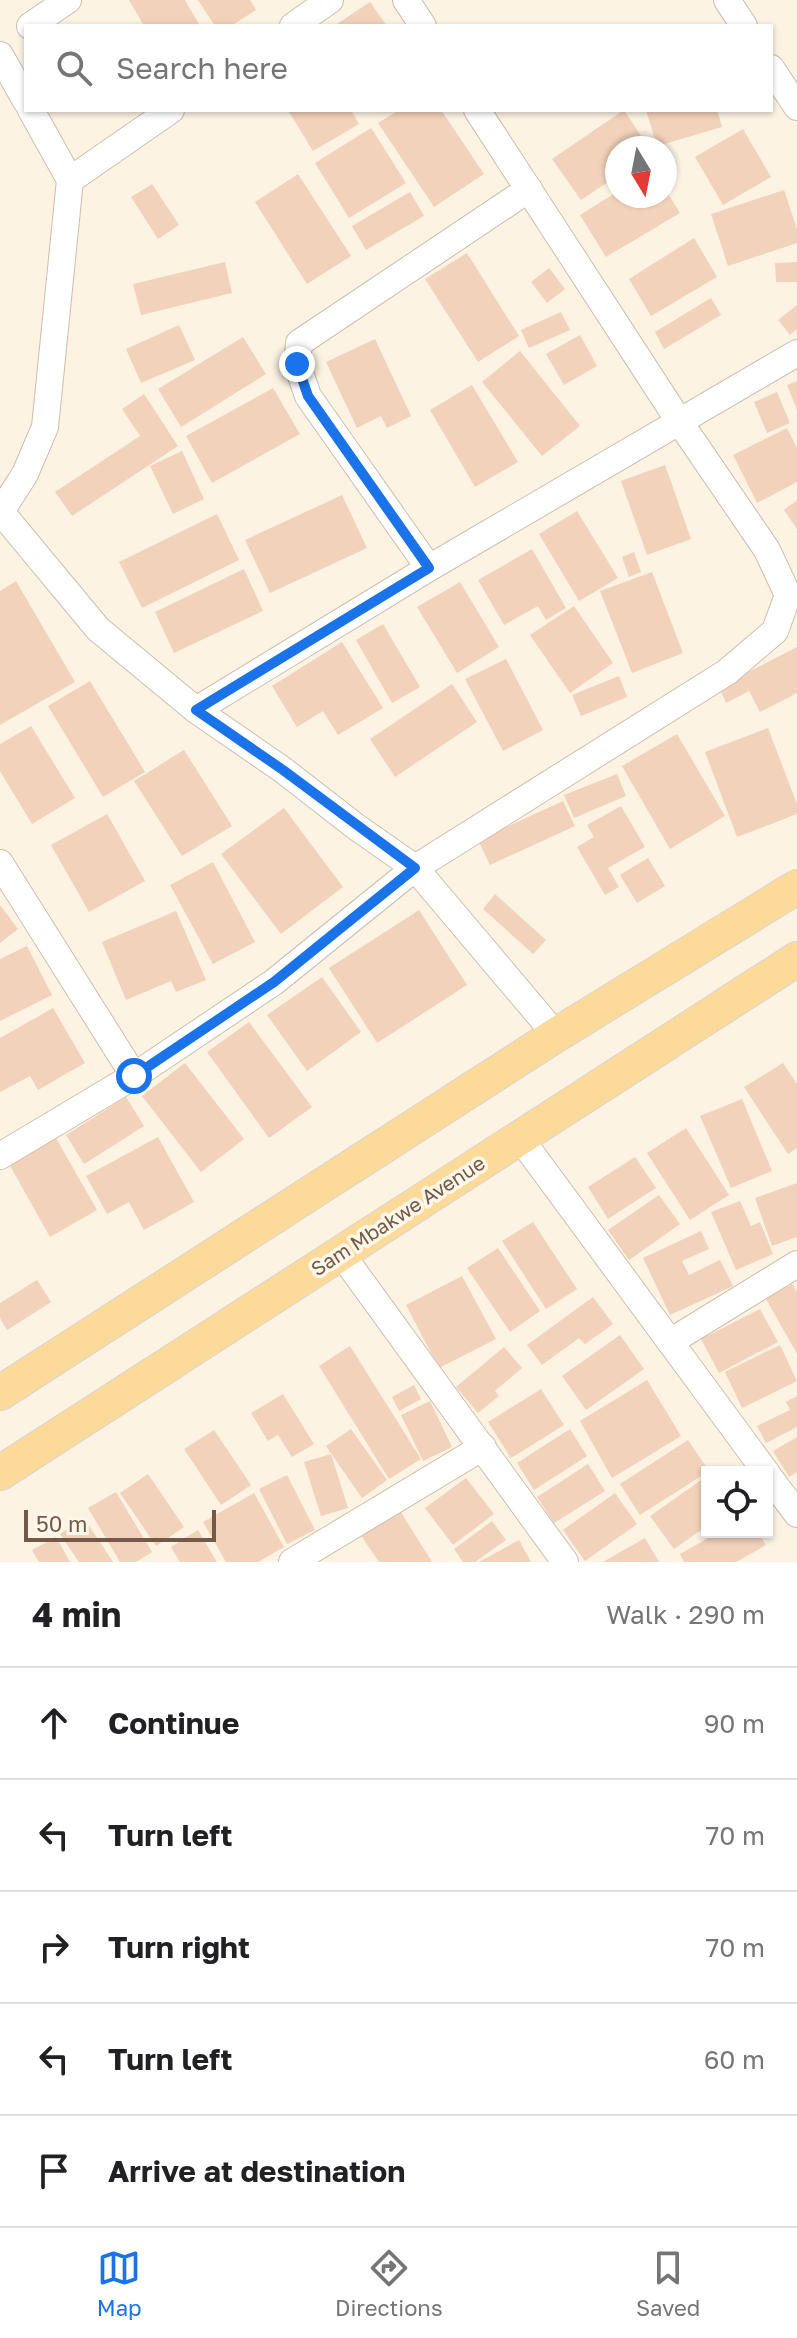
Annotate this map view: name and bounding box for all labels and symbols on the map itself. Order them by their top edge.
north arrow [605,136,677,208]
route end [279,346,315,382]
route start [116,1058,152,1094]
street label: Sam Mbakwe Avenue [306,1150,489,1280]
scale bar [24,1506,216,1542]

